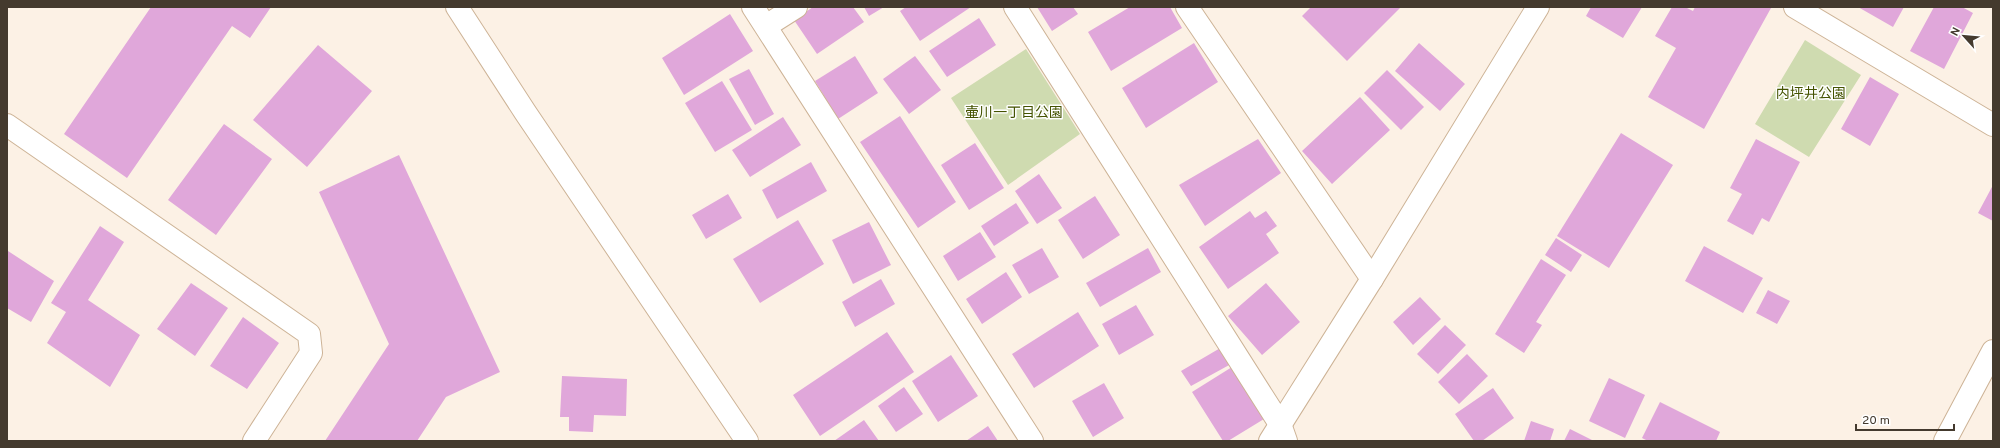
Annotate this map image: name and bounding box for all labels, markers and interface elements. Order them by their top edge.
north arrow [1944,16,1984,56]
text: N [1948,25,1964,39]
park label: 内坪井公園 [1776,85,1846,103]
park label: 壷川一丁目公園 [965,105,1063,122]
scale bar [1856,406,1954,432]
text: 20 m [1862,413,1890,429]

